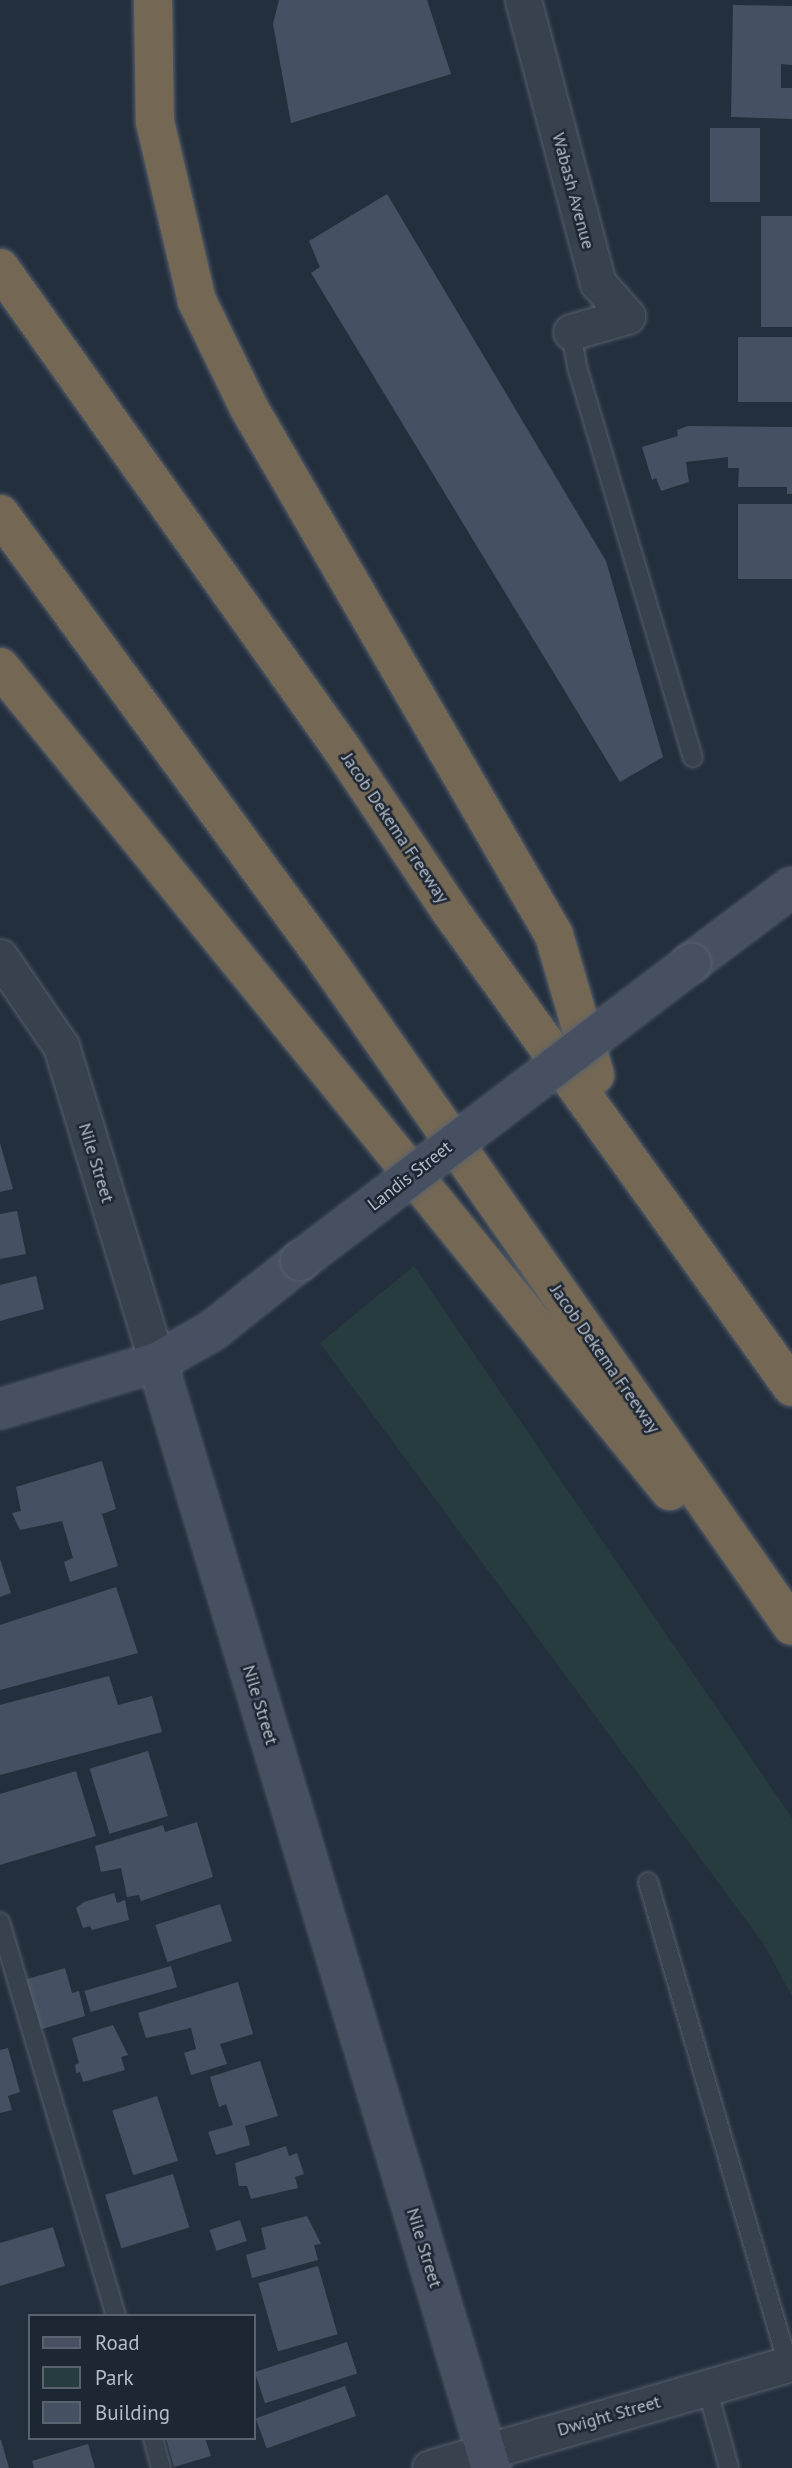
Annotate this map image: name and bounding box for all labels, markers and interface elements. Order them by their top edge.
street label: Wabash Avenue [547,130,599,252]
street label: Jacob Dekema Freeway [337,749,453,907]
street label: Nile Street [74,1121,118,1205]
street label: Landis Street [364,1137,456,1215]
street label: Jacob Dekema Freeway [545,1280,665,1438]
street label: Nile Street [238,1663,282,1747]
street label: Nile Street [402,2206,446,2290]
legend [28,2314,256,2440]
text: Road [95,2329,139,2356]
text: Park [95,2364,134,2391]
street label: Dwight Street [555,2391,663,2441]
text: Building [95,2399,170,2426]

